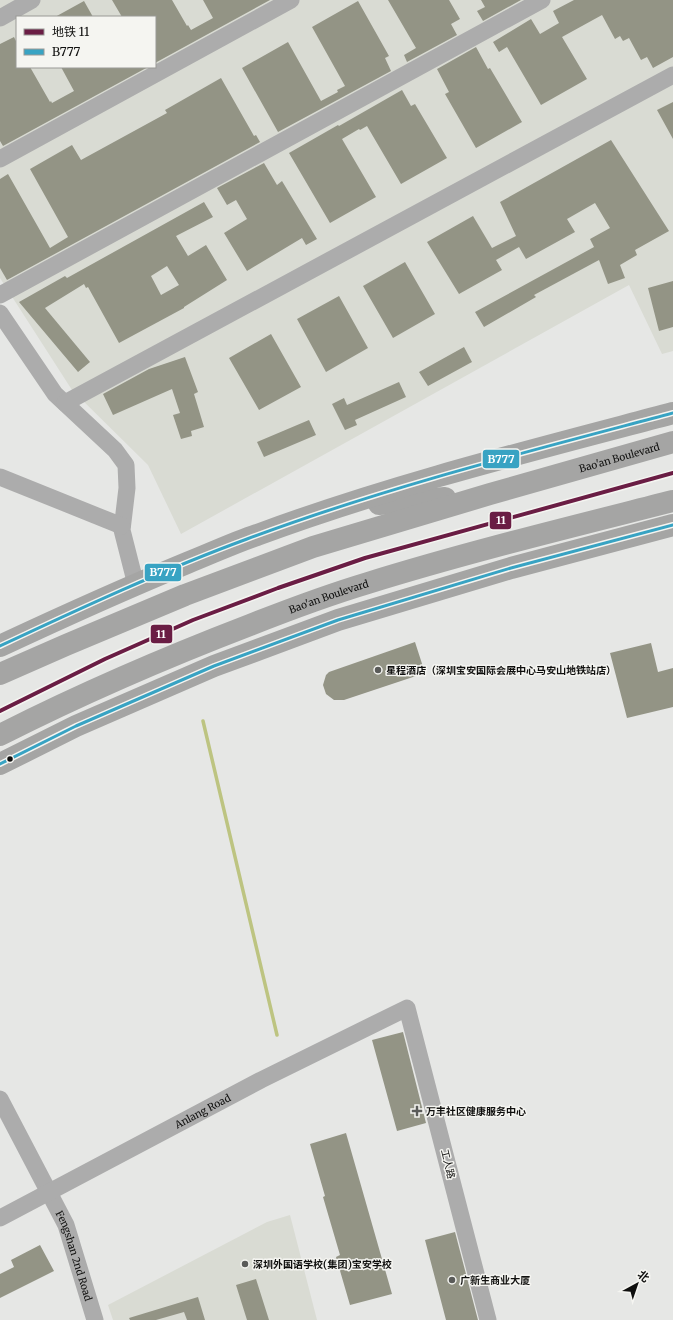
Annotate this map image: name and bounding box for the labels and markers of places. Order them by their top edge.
place label: 星程酒店（深圳宝安国际会展中心马安山地铁站店） [386,664,616,677]
marker: 星程酒店（深圳宝安国际会展中心马安山地铁站店） [373,665,383,675]
unlabelled marker [5,754,15,764]
marker: 万丰社区健康服务中心 [411,1105,423,1117]
place label: 万丰社区健康服务中心 [426,1105,526,1118]
place label: 深圳外国语学校(集团)宝安学校 [253,1258,392,1271]
marker: 深圳外国语学校(集团)宝安学校 [240,1259,250,1269]
place label: 广新生商业大厦 [460,1274,530,1287]
marker: 广新生商业大厦 [447,1275,457,1285]

